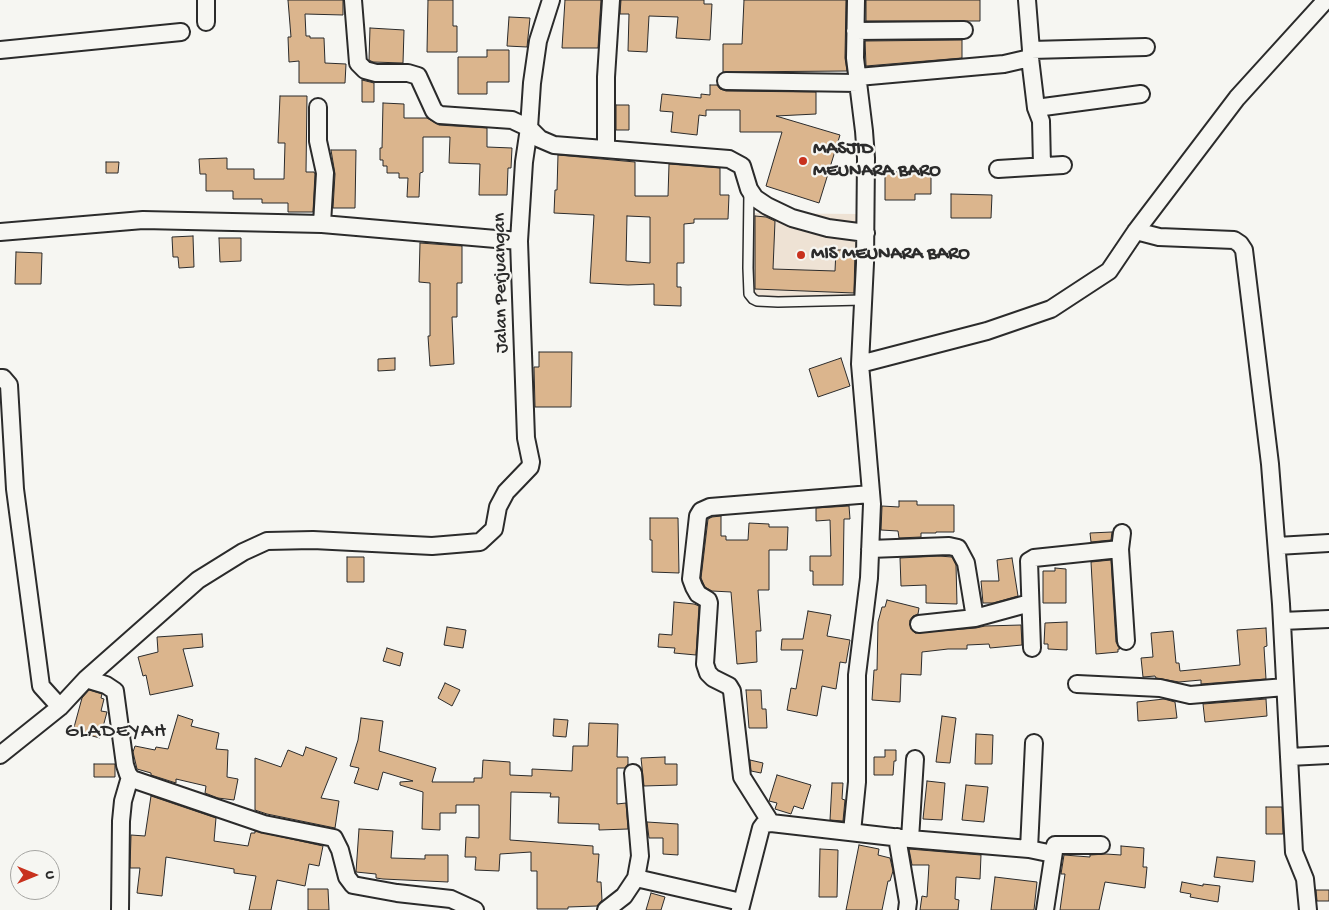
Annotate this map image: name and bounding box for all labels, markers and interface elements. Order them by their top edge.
place label: MASJID MEUNARA BARO [813,139,941,183]
marker: MASJID MEUNARA BARO [797,155,809,167]
street label: Jalan Perjuangan [489,213,515,353]
place label: MIS MEUNARA BARO [811,244,970,266]
marker: MIS MEUNARA BARO [795,249,807,261]
district label: GLADEYAH [64,720,168,746]
north arrow [10,850,60,900]
text: U [41,871,58,879]

